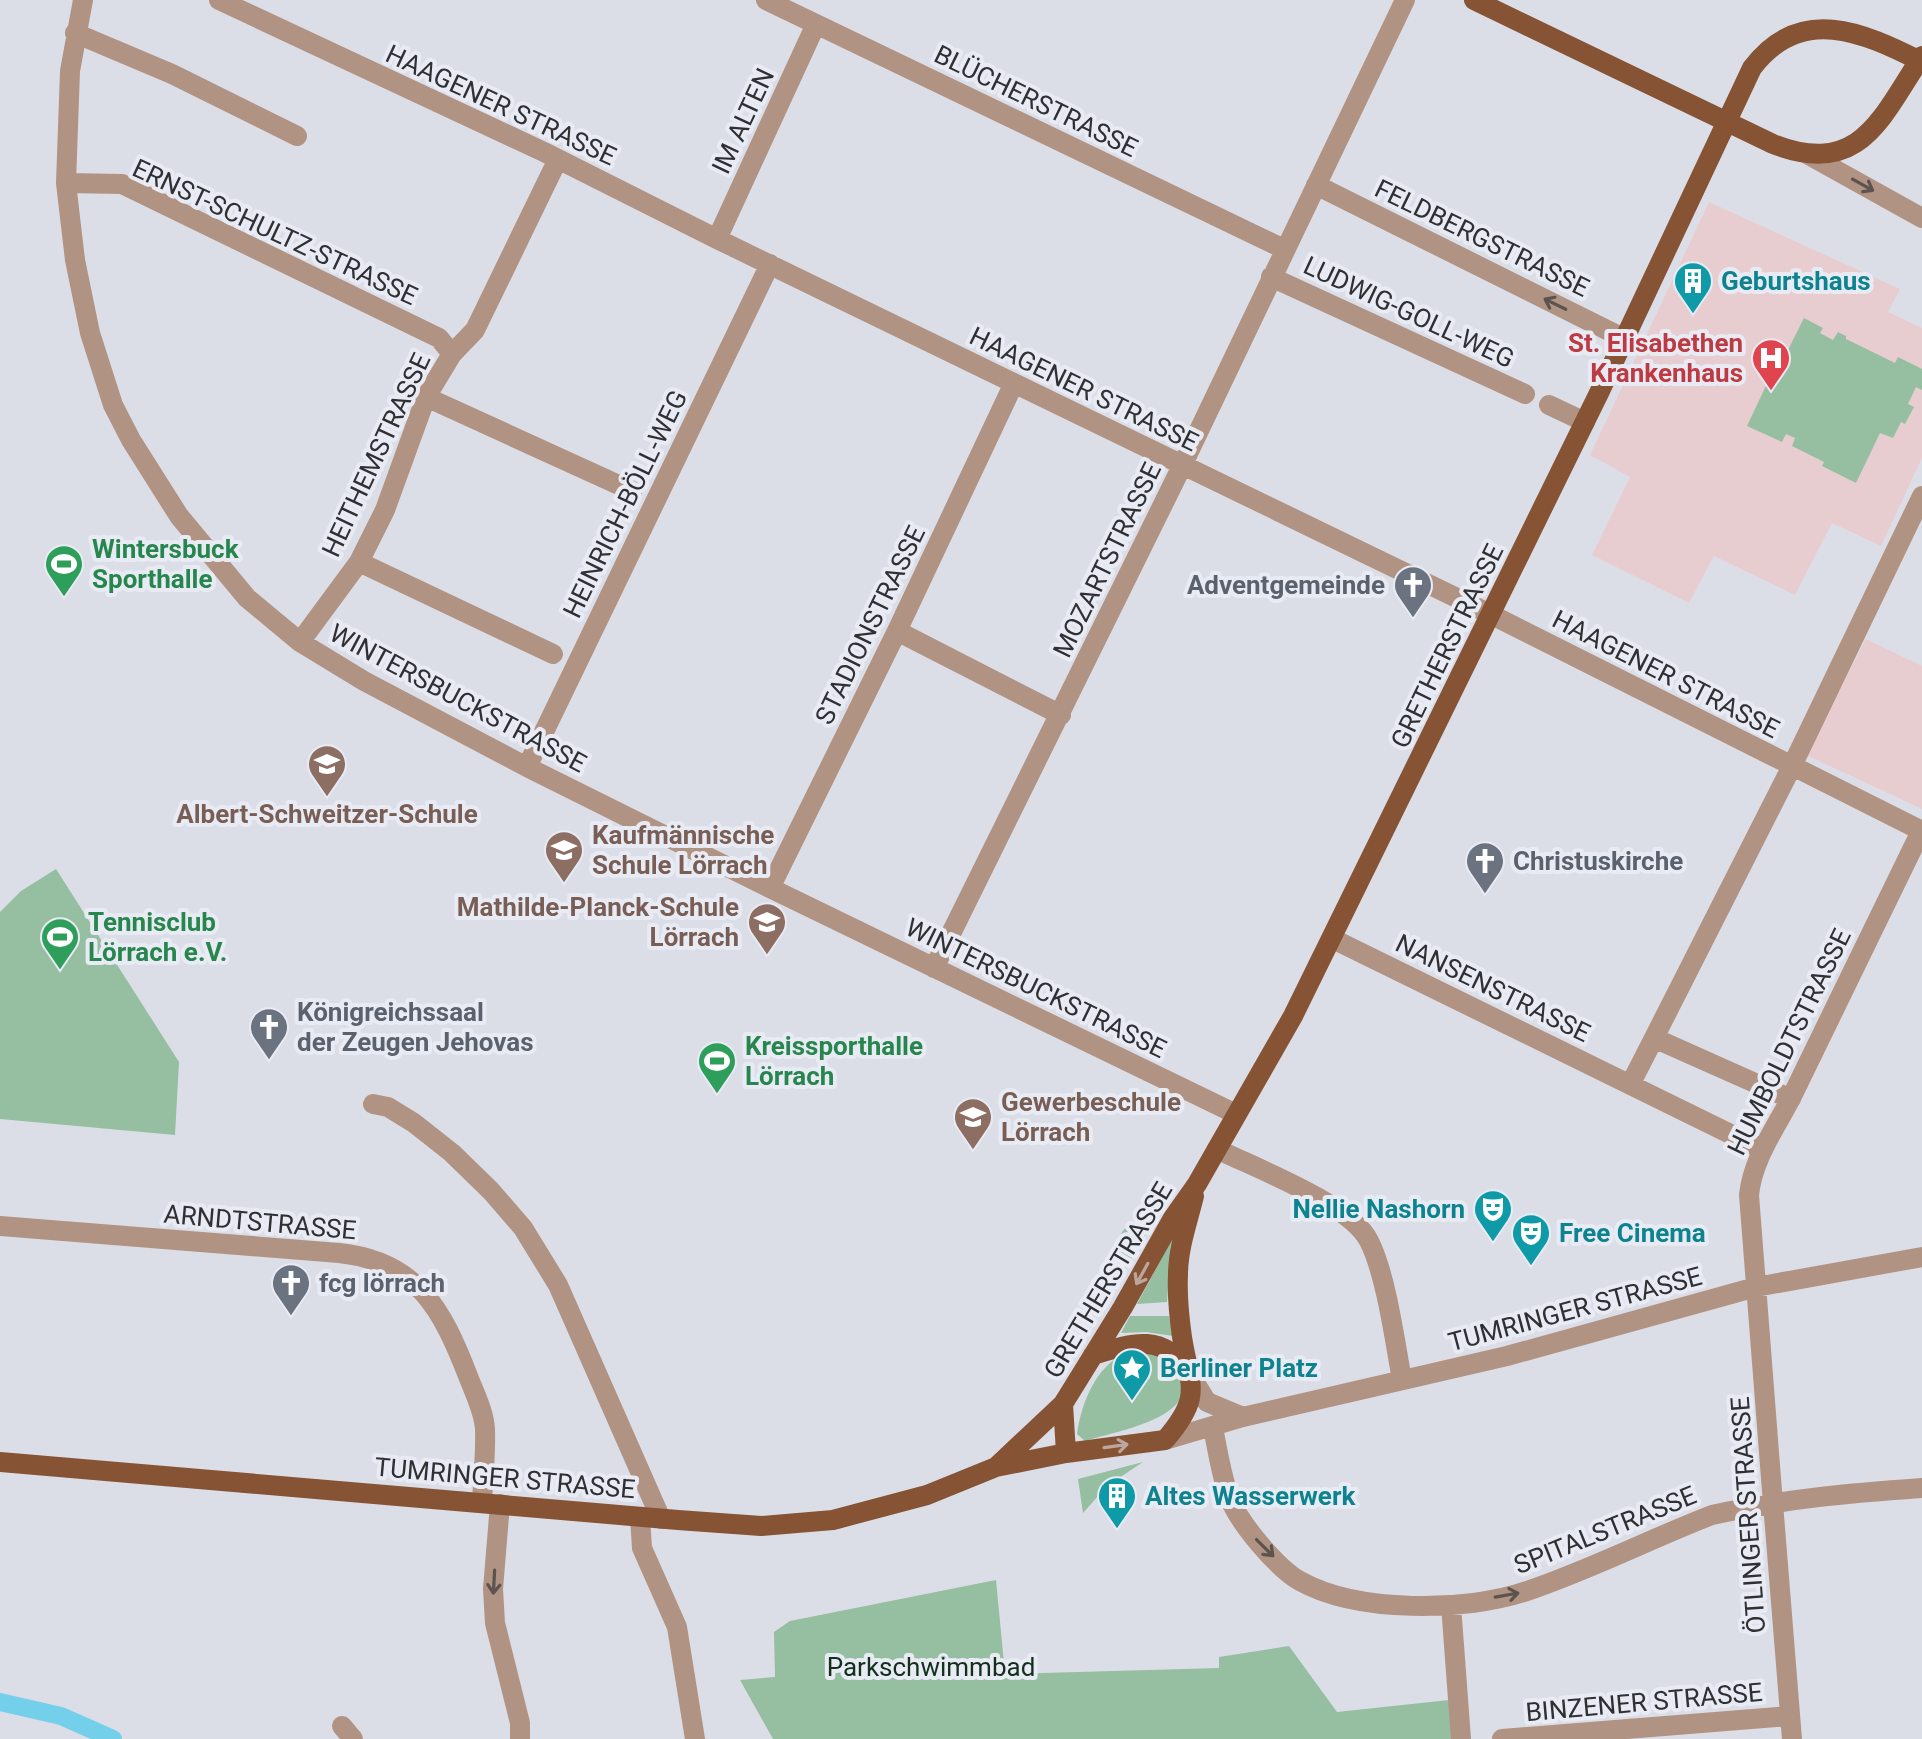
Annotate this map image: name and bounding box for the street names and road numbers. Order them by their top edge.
street label: HAAGENER STRASSE [381,38,621,172]
street label: BLÜCHERSTRASSE [930,39,1142,163]
street label: IM ALTEN [706,64,780,178]
street label: ERNST-SCHULTZ-STRASSE [128,153,422,311]
street label: FELDBERGSTRASSE [1370,173,1594,303]
street label: LUDWIG-GOLL-WEG [1299,250,1519,374]
street label: HAAGENER STRASSE [965,321,1203,457]
street label: HEITHEMSTRASSE [316,348,436,562]
street label: HEINRICH-BÖLL-WEG [557,385,693,623]
street label: MOZARTSTRASSE [1047,458,1167,662]
street label: STADIONSTRASSE [809,521,931,729]
street label: GRETHERSTRASSE [1385,539,1509,753]
street label: HAAGENER STRASSE [1548,604,1784,744]
street label: WINTERSBUCKSTRASSE [325,618,591,778]
street label: WINTERSBUCKSTRASSE [901,912,1171,1064]
street label: HUMBOLDTSTRASSE [1721,924,1857,1160]
street label: NANSENSTRASSE [1391,928,1595,1048]
street label: GRETHERSTRASSE [1038,1177,1178,1383]
street label: ARNDTSTRASSE [162,1199,358,1245]
street label: TUMRINGER STRASSE [1445,1261,1705,1357]
street label: ÖTLINGER STRASSE [1725,1396,1771,1634]
street label: TUMRINGER STRASSE [374,1452,636,1504]
street label: SPITALSTRASSE [1510,1480,1700,1580]
street label: BINZENER STRASSE [1524,1677,1764,1727]

